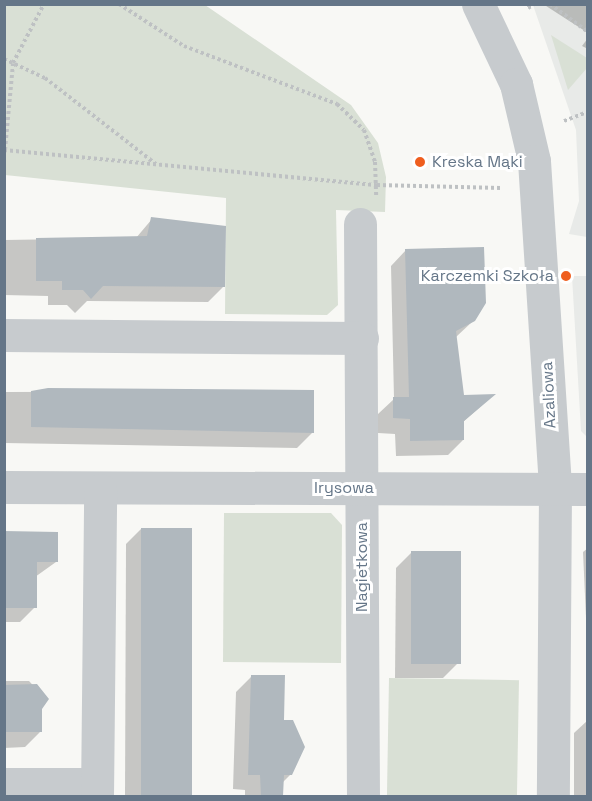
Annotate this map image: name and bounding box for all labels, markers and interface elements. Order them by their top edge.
place label: Kreska Mąki [432,152,523,172]
marker: Kreska Mąki [413,155,427,169]
place label: Karczemki Szkoła [421,266,554,286]
marker: Karczemki Szkoła [559,269,573,283]
street label: Azaliowa [538,361,560,429]
street label: Irysowa [314,478,374,498]
street label: Nagietkowa [352,522,372,612]

